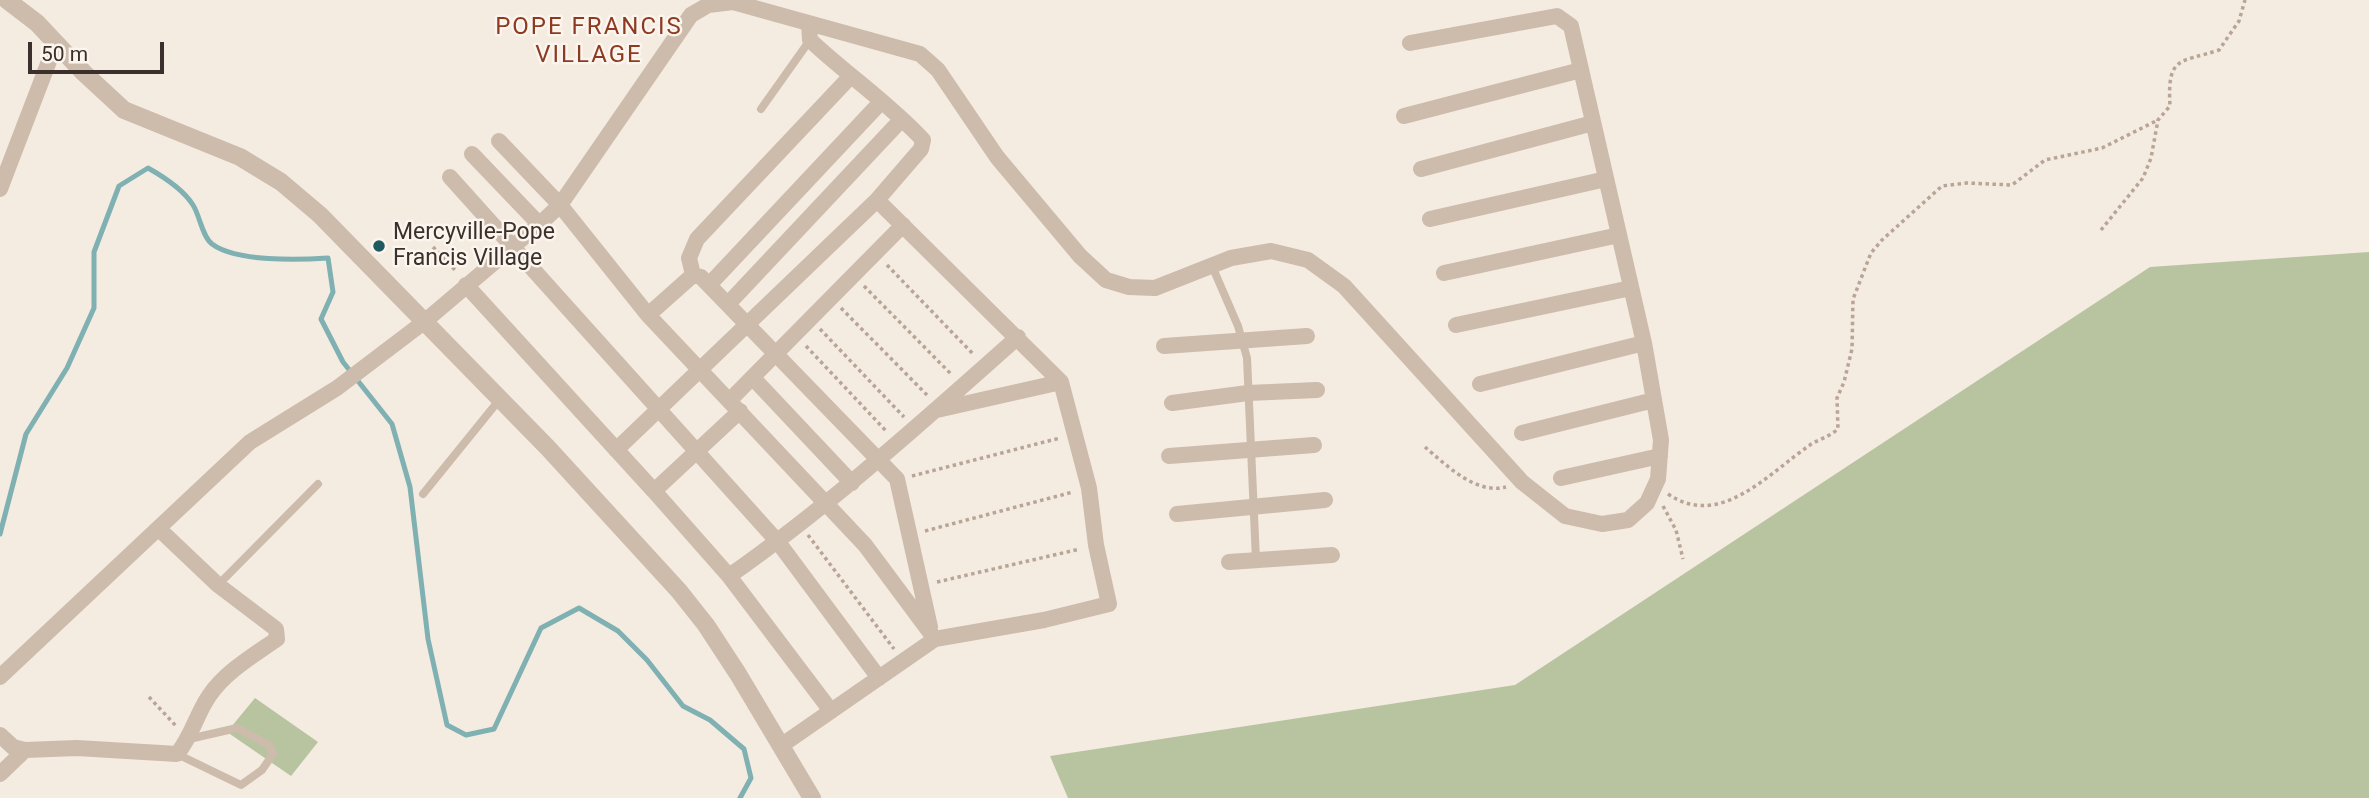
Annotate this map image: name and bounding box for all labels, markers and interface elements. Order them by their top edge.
district label: POPE FRANCIS VILLAGE [497,14,681,70]
scale bar [32,28,168,72]
text: 50 m [41,42,88,66]
place label: Mercyville-Pope Francis Village [393,219,555,273]
marker: Mercyville-Pope Francis Village [371,238,387,254]

